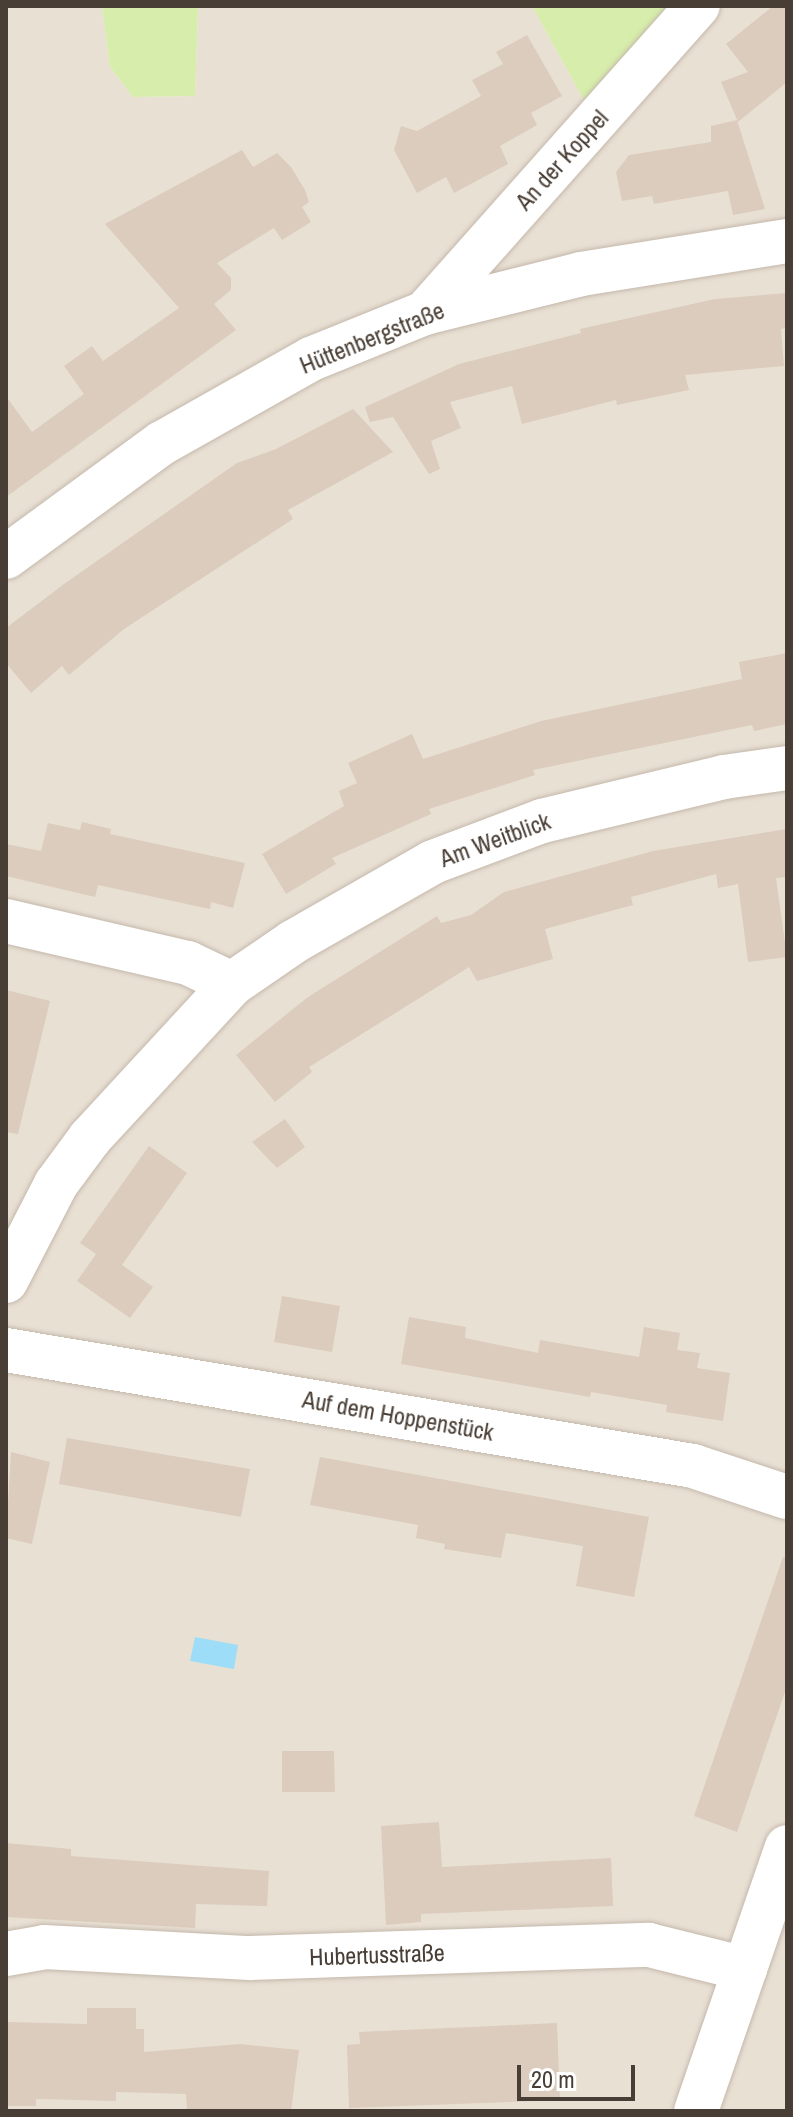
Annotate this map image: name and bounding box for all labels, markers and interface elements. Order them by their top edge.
street label: An der Koppel [510,104,614,216]
street label: Hüttenbergstraße [296,296,448,380]
street label: Am Weitblick [436,807,554,873]
street label: Auf dem Hoppenstück [300,1385,496,1447]
street label: Hubertusstraße [309,1938,445,1972]
scale bar [521,2049,639,2099]
text: 20 m [531,2063,575,2095]

